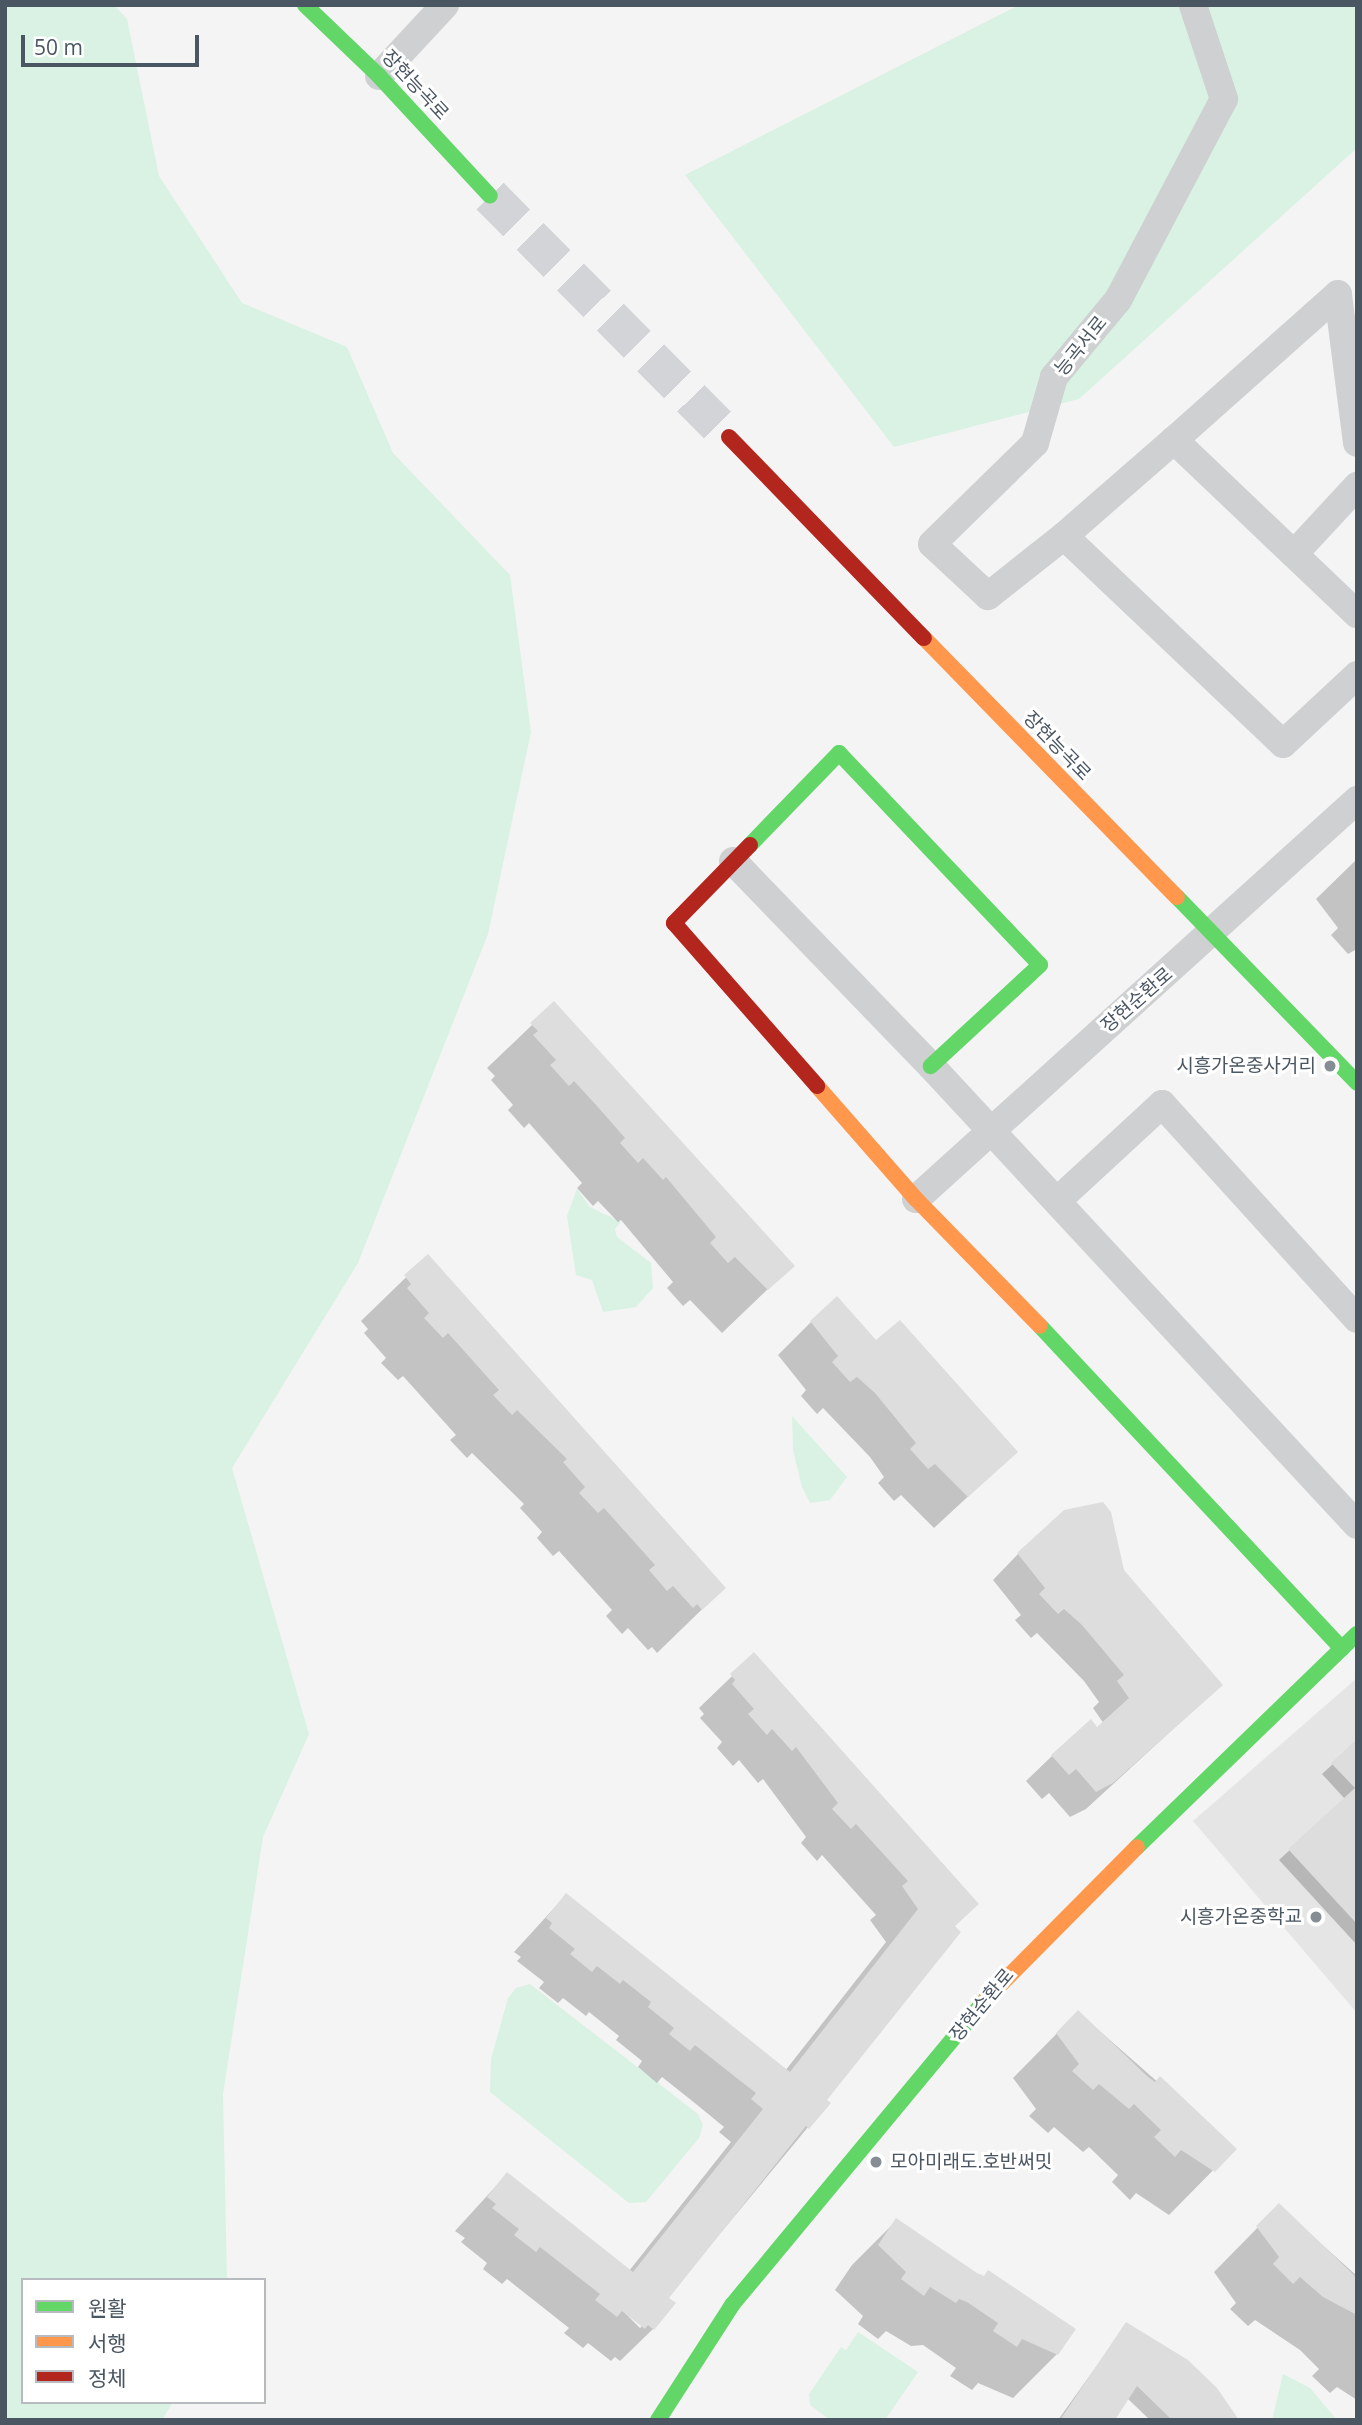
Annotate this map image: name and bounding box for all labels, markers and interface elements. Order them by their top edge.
scale bar [24,21,203,65]
text: 50 m [34,33,83,61]
street label: 장현능곡로 [377,45,453,125]
street label: 능곡서로 [1050,312,1112,380]
street label: 장현능곡로 [1018,707,1096,785]
street label: 장현순환로 [1097,963,1177,1037]
place label: 시흥가온중사거리 [1176,1055,1316,1077]
marker: 시흥가온중사거리 [1322,1058,1338,1074]
place label: 시흥가온중학교 [1180,1906,1302,1928]
marker: 시흥가온중학교 [1308,1909,1324,1925]
street label: 장현순환로 [945,1964,1019,2046]
place label: 모아미래도.호반써밋 [890,2151,1052,2173]
marker: 모아미래도.호반써밋 [868,2154,884,2170]
legend [21,2278,266,2404]
text: 원활 [88,2294,127,2322]
text: 서행 [88,2329,127,2357]
text: 정체 [88,2364,127,2392]

